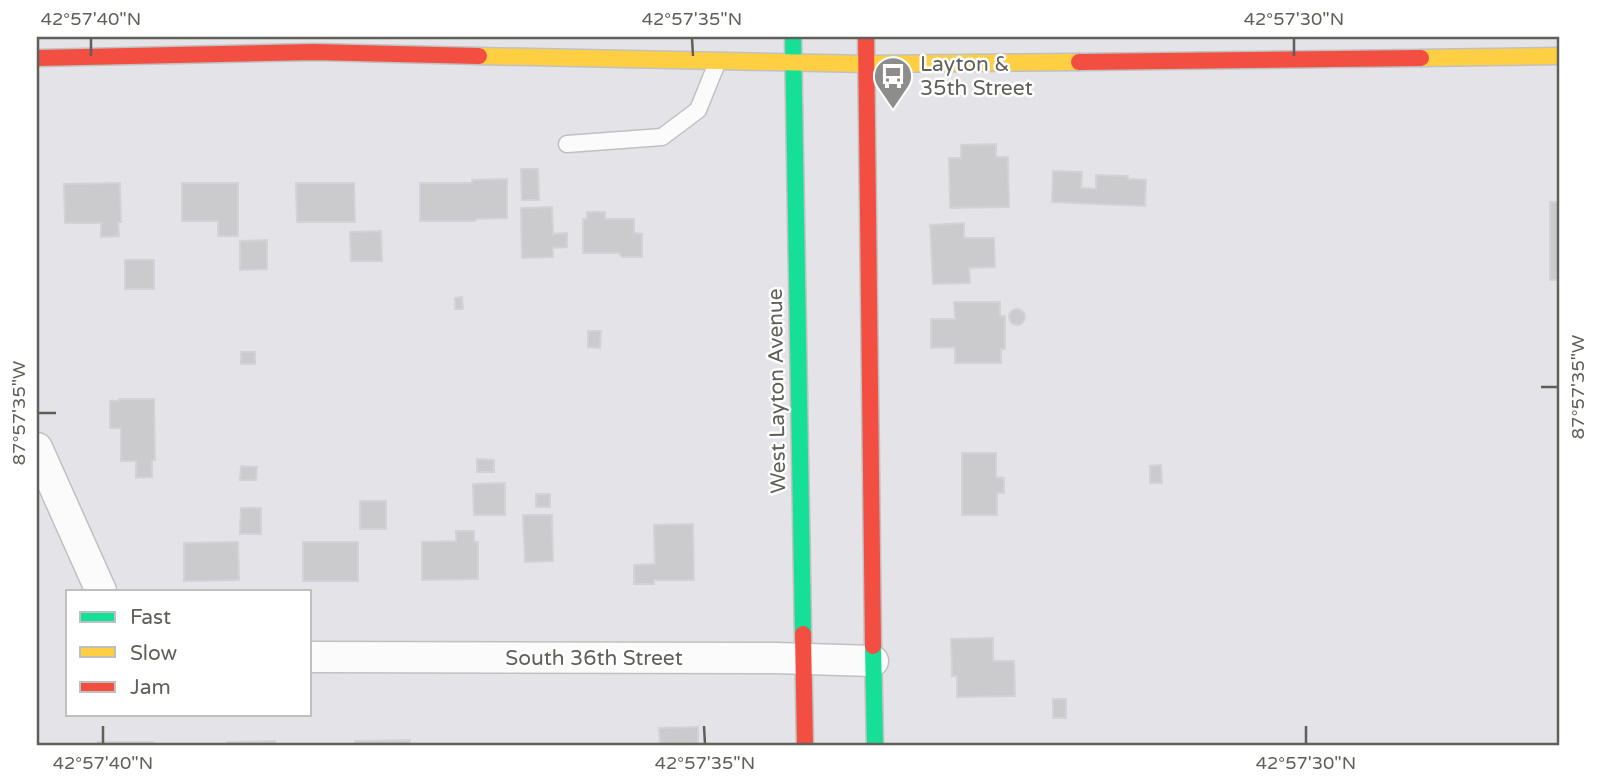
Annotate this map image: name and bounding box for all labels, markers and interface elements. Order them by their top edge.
text: 42°57'40"N [41,8,141,30]
text: 42°57'35"N [642,8,742,30]
text: 42°57'30"N [1244,8,1344,30]
place label: Layton & 35th Street [920,52,1033,101]
bus stop icon: Layton & 35th Street [872,55,914,110]
street label: West Layton Avenue [763,288,791,494]
text: 87°57'35"W [1567,335,1589,439]
text: 87°57'35"W [8,361,30,465]
legend [66,590,312,716]
text: Fast [130,605,171,630]
text: Slow [130,641,178,666]
street label: South 36th Street [505,646,683,671]
text: Jam [130,675,171,700]
text: 42°57'40"N [53,752,153,774]
text: 42°57'35"N [655,752,755,774]
text: 42°57'30"N [1256,752,1356,774]

